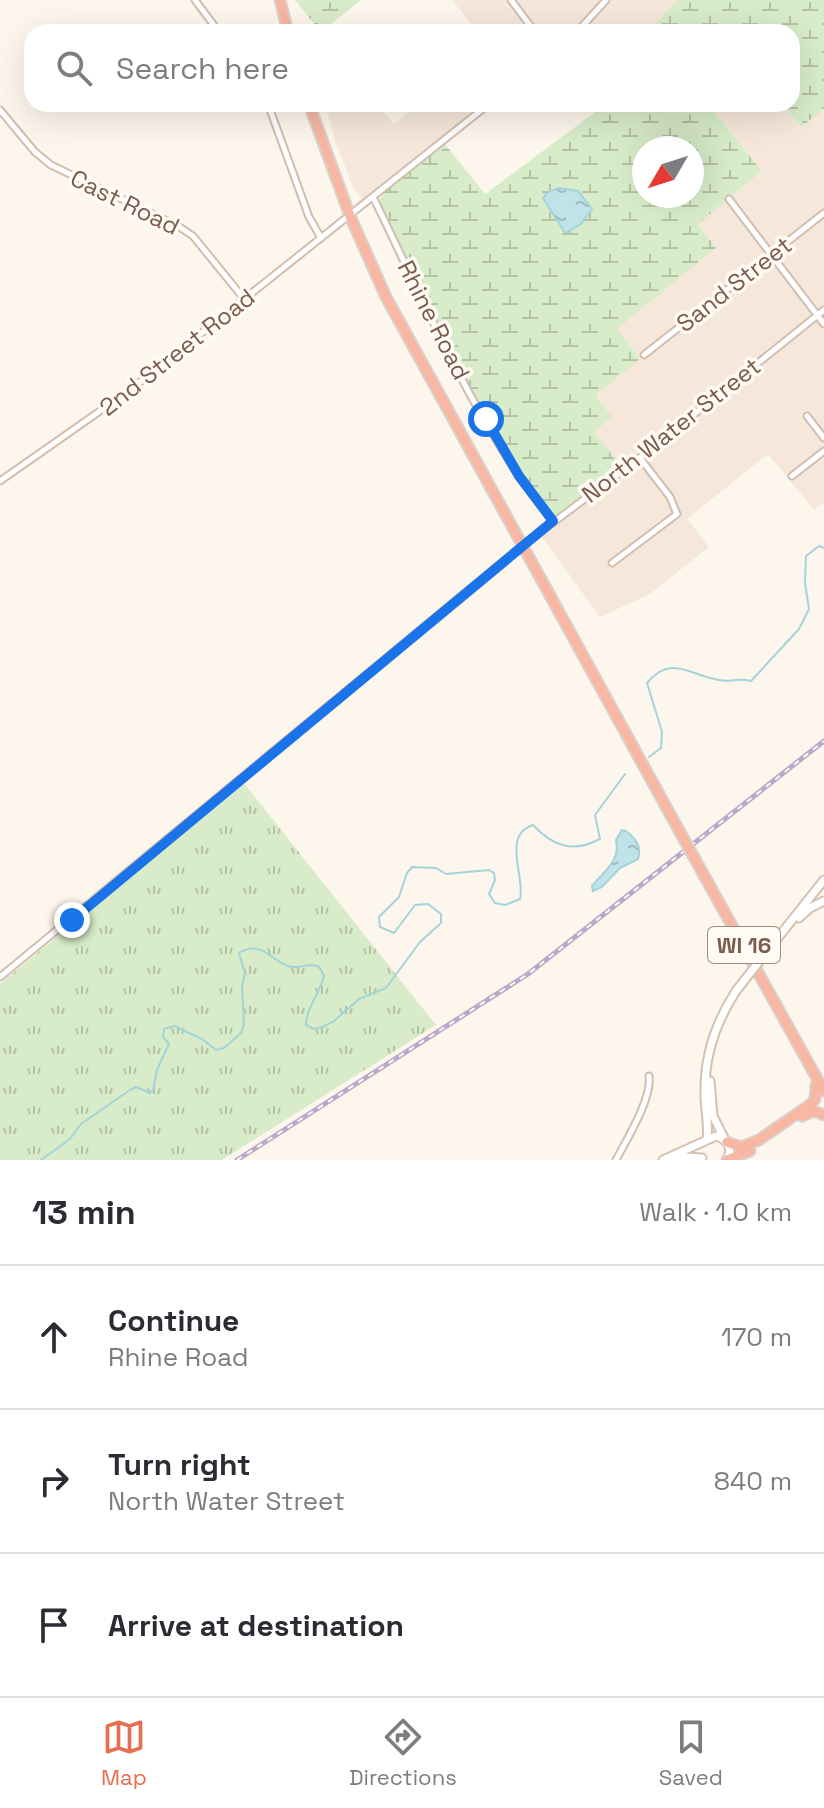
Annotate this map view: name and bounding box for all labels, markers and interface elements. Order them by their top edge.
search box [24,24,800,112]
icon: search [52,46,96,90]
text: Search here [116,49,289,88]
north arrow [632,136,704,208]
street label: Cast Road [65,162,185,242]
street label: Sand Street [670,229,798,339]
street label: Rhine Road [391,255,477,385]
street label: 2nd Street Road [93,282,261,422]
street label: North Water Street [575,350,767,510]
route start [468,401,504,437]
route end [54,902,90,938]
road number: WI 16 [708,927,780,963]
text: 13 min [32,1191,136,1234]
text: Walk · 1.0 km [639,1195,792,1229]
text: Continue [108,1301,239,1340]
icon: ahead [32,1315,76,1359]
text: 170 m [721,1320,792,1354]
text: Rhine Road [108,1340,249,1374]
text: Turn right [108,1445,251,1484]
icon: right [32,1459,76,1503]
text: 840 m [714,1464,792,1498]
text: North Water Street [108,1484,345,1518]
icon: arrive [32,1603,76,1647]
text: Arrive at destination [108,1606,404,1645]
tab: Map [101,1715,147,1791]
tab: Directions [349,1715,457,1791]
tab: Saved [659,1715,723,1791]

